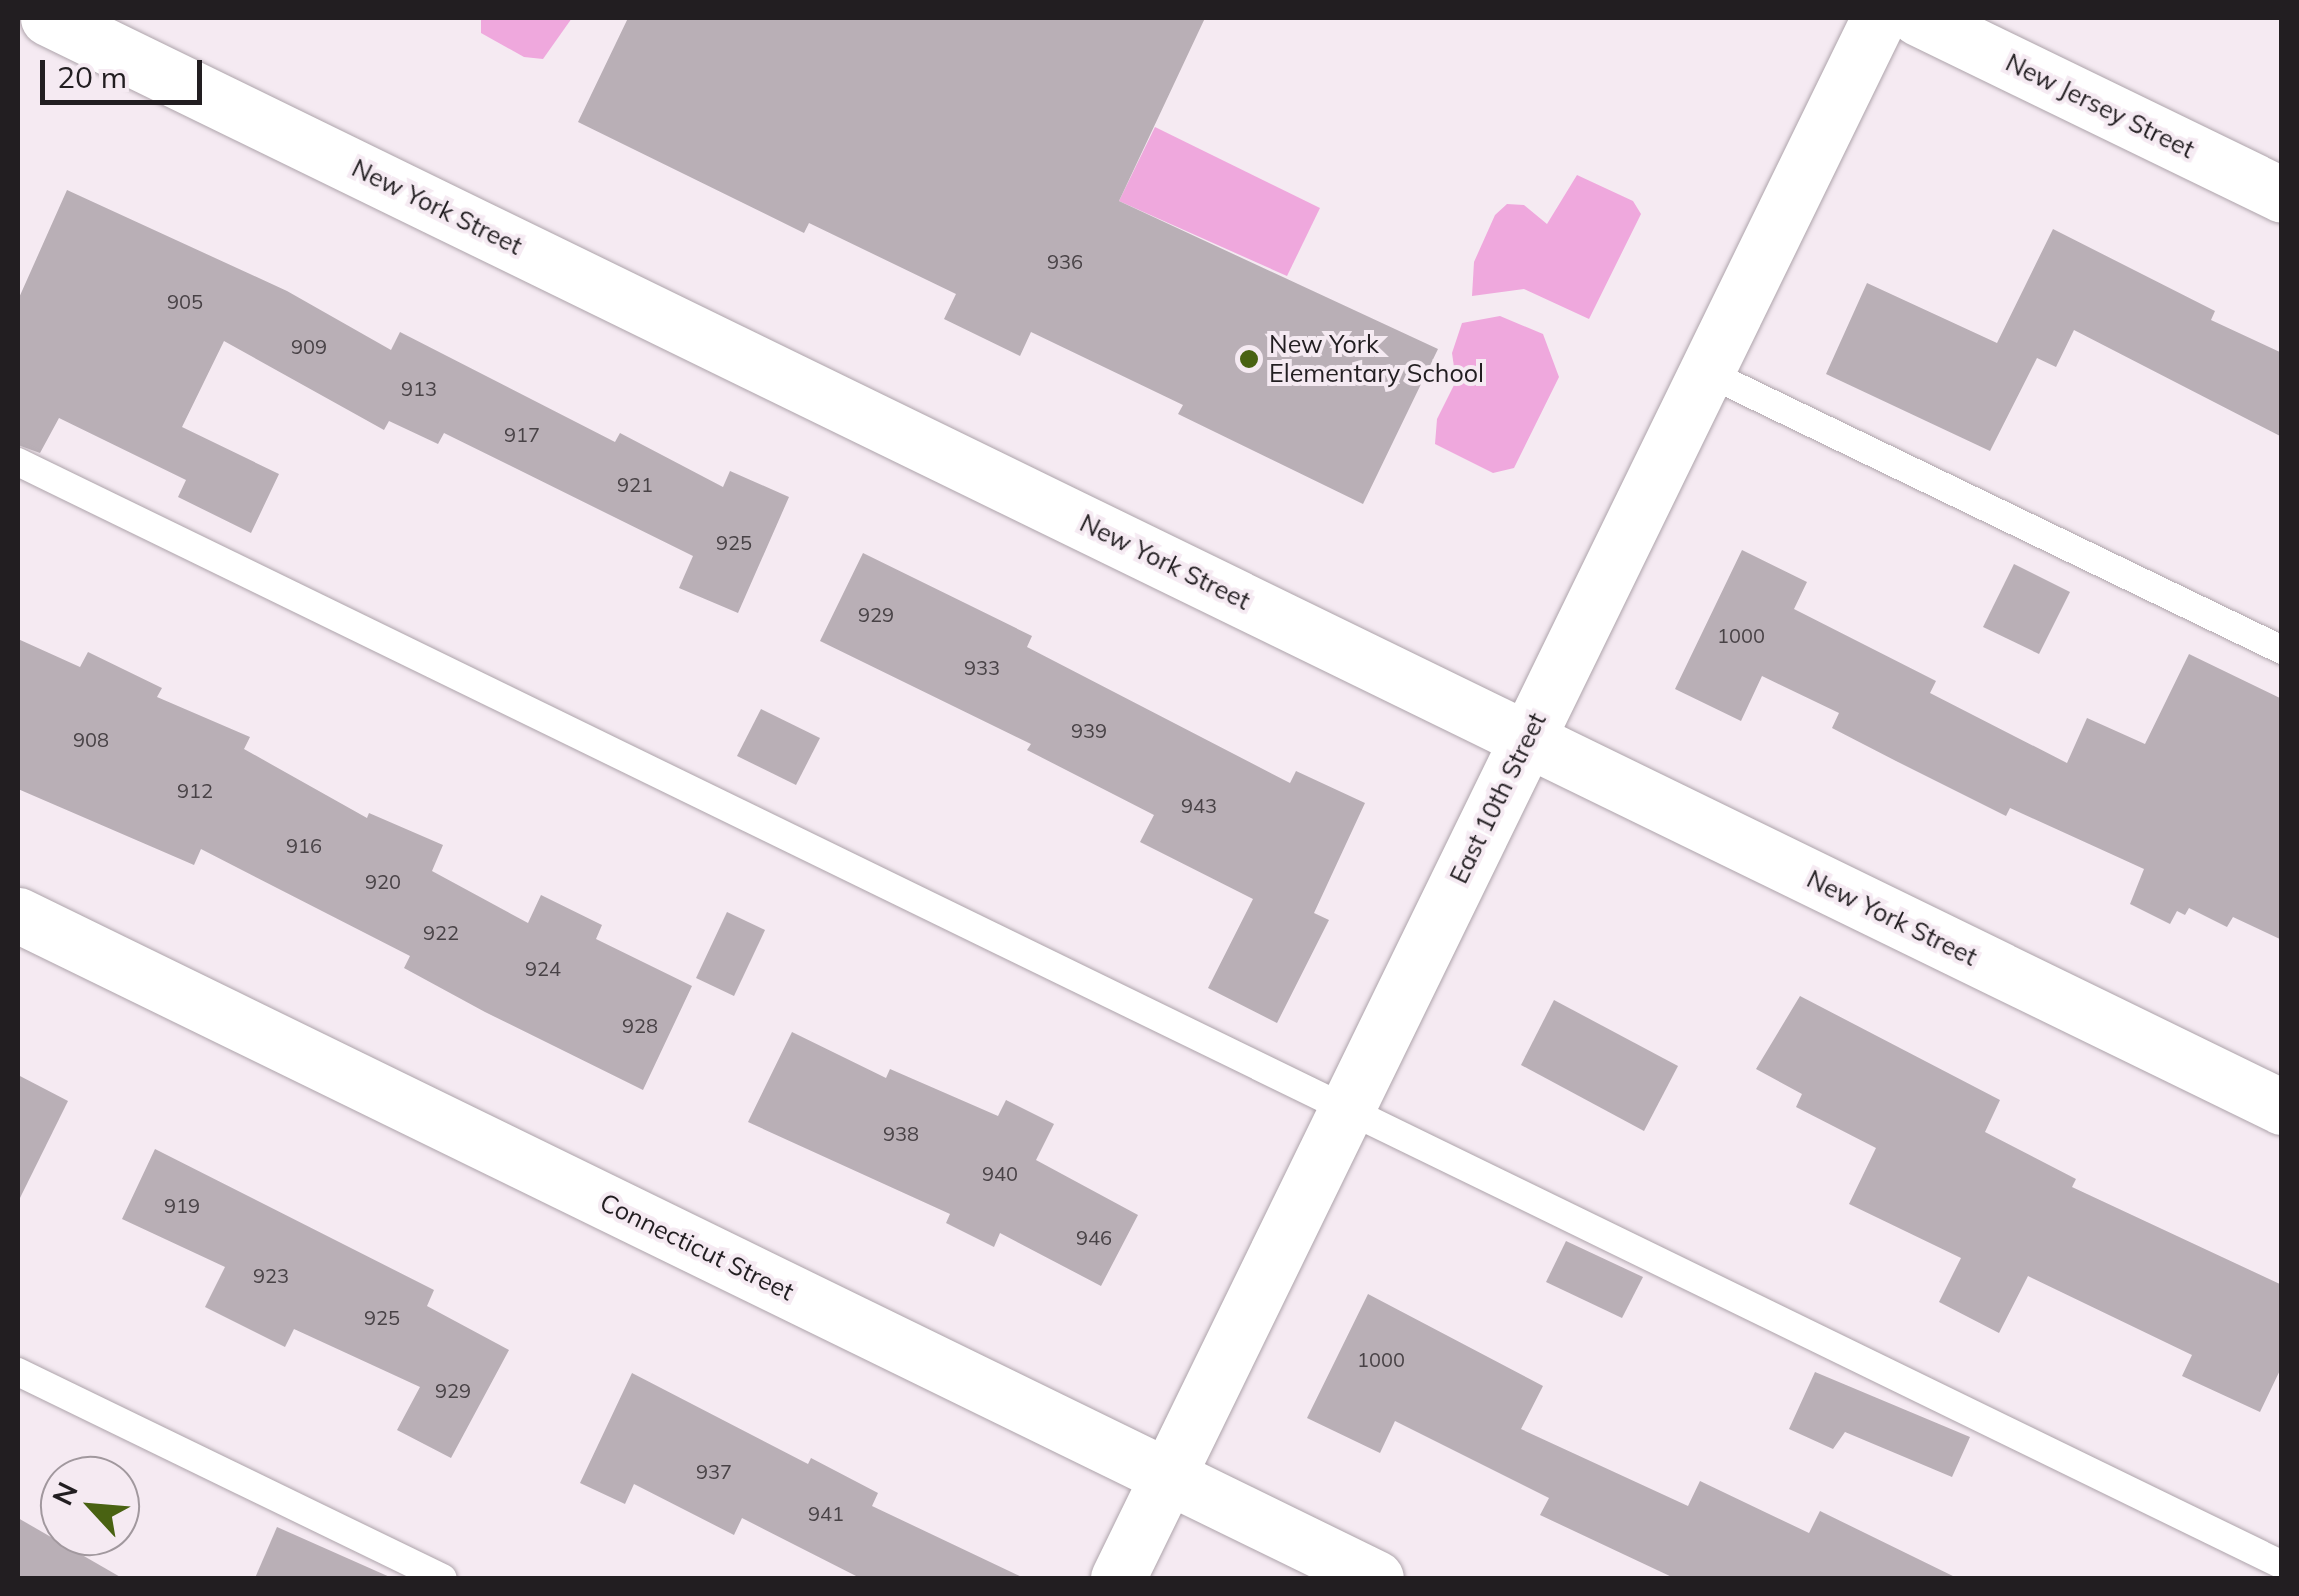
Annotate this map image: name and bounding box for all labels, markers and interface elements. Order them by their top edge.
scale bar [45,40,208,102]
street label: New Jersey Street [2001,47,2199,165]
text: 20 m [57,58,127,96]
street label: New York Street [347,153,527,261]
house number: 936 [1047,249,1083,273]
house number: 905 [167,289,203,313]
place label: New York Elementary School [1269,330,1484,389]
house number: 909 [291,334,327,358]
marker: New York Elementary School [1238,348,1260,370]
house number: 913 [401,376,437,400]
house number: 917 [504,422,540,446]
house number: 921 [617,472,653,496]
street label: New York Street [1075,508,1255,616]
house number: 925 [716,530,752,554]
house number: 929 [858,602,894,626]
house number: 1000 [1717,623,1765,647]
house number: 933 [964,655,1000,679]
street label: East 10th Street [1444,708,1552,888]
house number: 939 [1071,718,1107,742]
house number: 908 [73,727,109,751]
house number: 912 [177,778,213,802]
house number: 943 [1181,793,1217,817]
house number: 916 [286,833,322,857]
street label: New York Street [1802,864,1982,972]
house number: 920 [365,869,401,893]
house number: 922 [423,920,459,944]
house number: 924 [525,956,561,980]
house number: 928 [622,1013,658,1037]
house number: 938 [883,1121,919,1145]
house number: 940 [982,1161,1018,1185]
street label: Connecticut Street [595,1187,799,1307]
house number: 919 [164,1193,200,1217]
house number: 946 [1076,1225,1112,1249]
house number: 923 [253,1263,289,1287]
house number: 925 [364,1305,400,1329]
house number: 1000 [1357,1347,1405,1371]
house number: 929 [435,1378,471,1402]
north arrow [40,1456,140,1556]
house number: 937 [696,1459,732,1483]
text: N [44,1476,85,1511]
house number: 941 [808,1501,844,1525]

